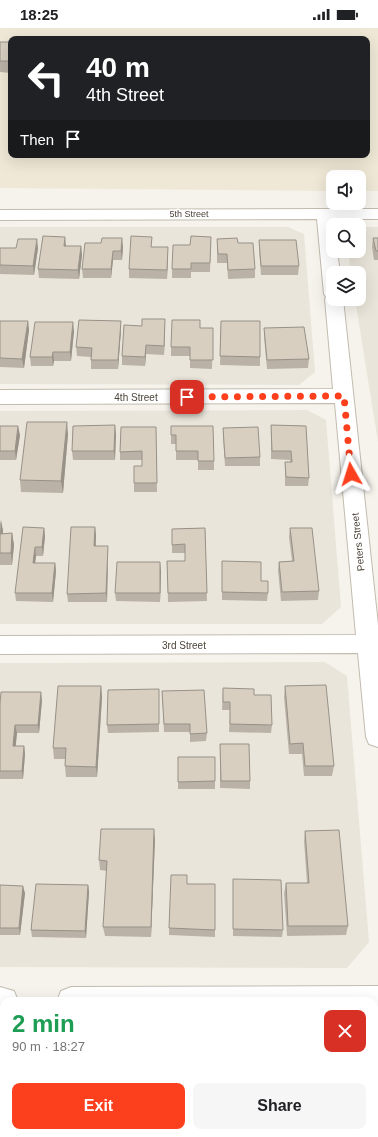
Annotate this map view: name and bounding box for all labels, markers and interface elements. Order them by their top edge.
text: 18:25 [20,6,58,23]
icon: left [20,52,72,104]
text: 40 m [86,52,150,83]
text: 4th Street [86,85,164,105]
icon: arrive [62,128,84,150]
text: Then [20,131,54,148]
map controls [326,170,366,306]
button: sound [326,170,366,210]
street label: 5th Street [169,209,209,219]
button: search [326,218,366,258]
button: layers [326,266,366,306]
pin [170,380,204,414]
icon: arrive [176,386,198,408]
street label: 4th Street [114,392,158,403]
position arrow [330,453,372,495]
street label: Peters Street [349,512,367,572]
street label: 3rd Street [162,640,206,651]
text: 2 min [12,1010,75,1037]
button: close [324,1010,366,1052]
text: 90 m · 18:27 [12,1039,85,1054]
button: Exit [12,1083,185,1129]
button: Share [193,1083,366,1129]

